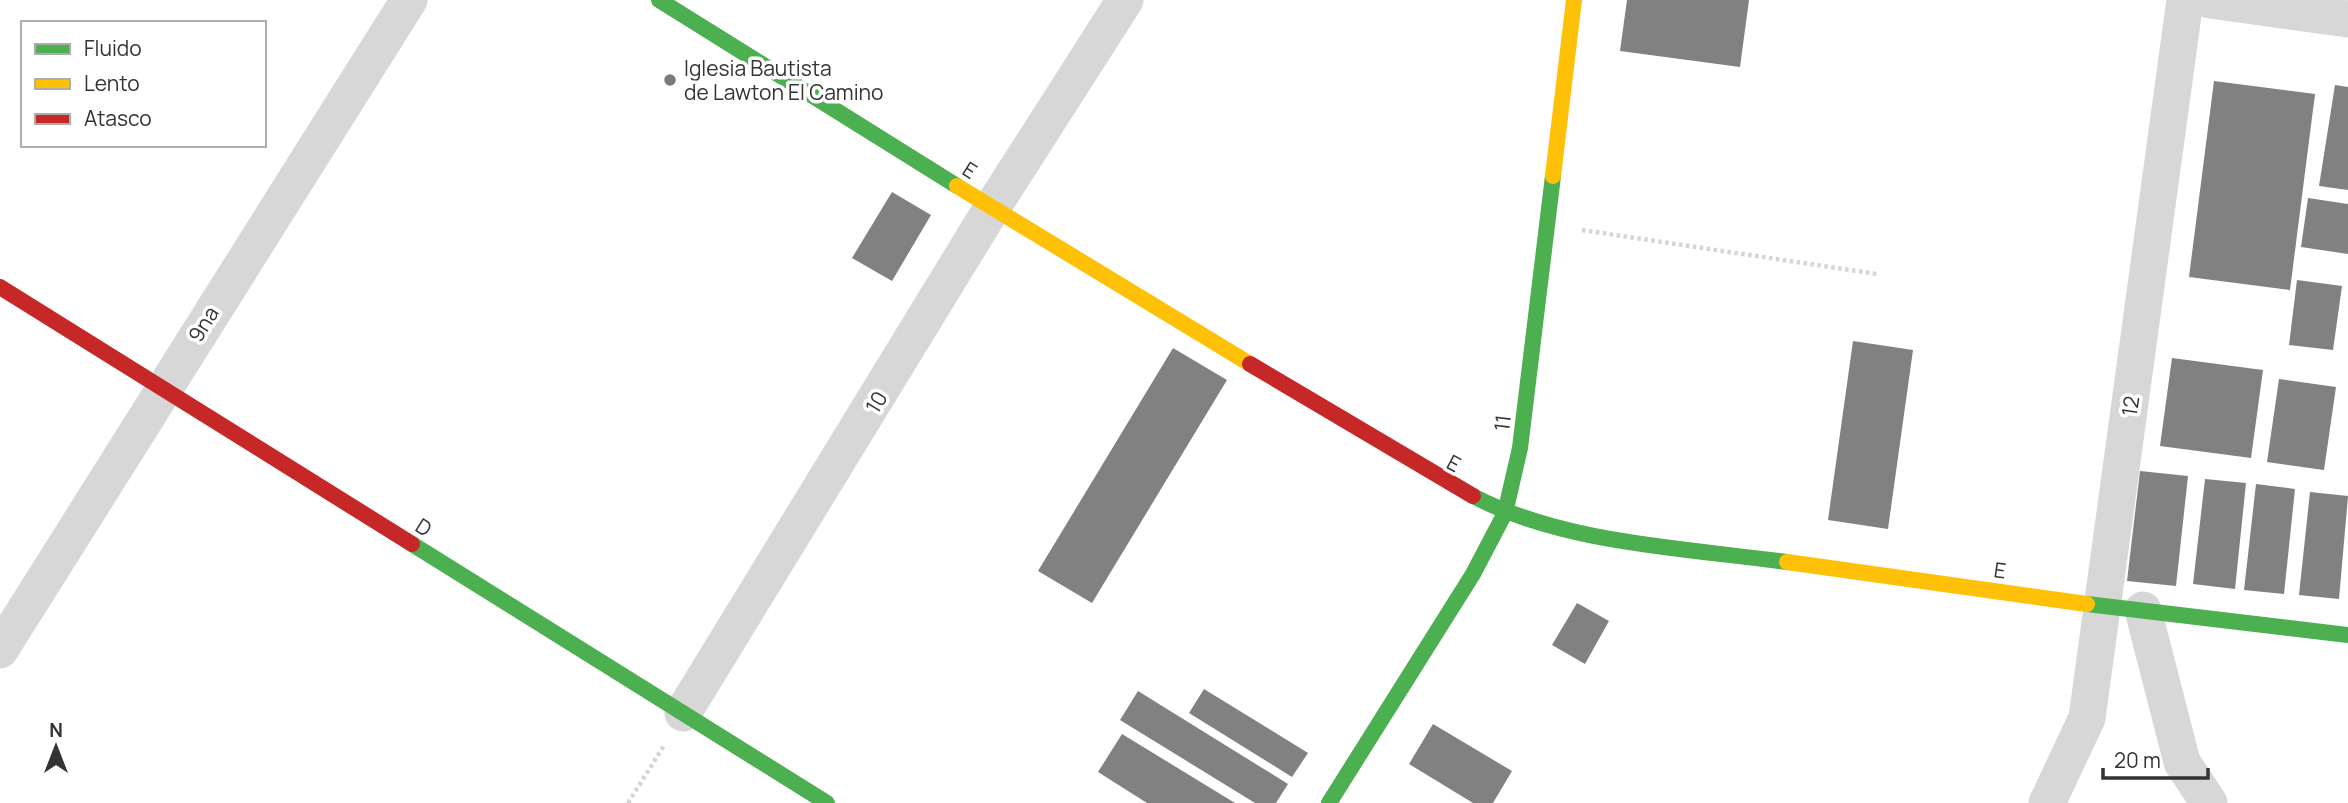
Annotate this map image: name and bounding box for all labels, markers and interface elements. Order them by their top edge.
legend [21,21,266,147]
text: Fluido [84,34,142,62]
place label: Iglesia Bautista de Lawton El Camino [684,54,883,106]
text: Lento [84,69,140,97]
marker: Iglesia Bautista de Lawton El Camino [662,72,678,88]
text: Atasco [84,104,152,132]
street label: E [957,155,983,185]
street label: 9na [181,301,225,347]
street label: 10 [859,386,893,418]
street label: 12 [2115,394,2145,418]
street label: 11 [1487,413,1517,433]
street label: E [1442,448,1466,478]
street label: D [411,511,437,543]
street label: E [1992,555,2008,585]
north arrow [21,712,91,782]
text: N [49,717,63,743]
scale bar [2103,736,2208,780]
text: 20 m [2114,746,2161,774]

